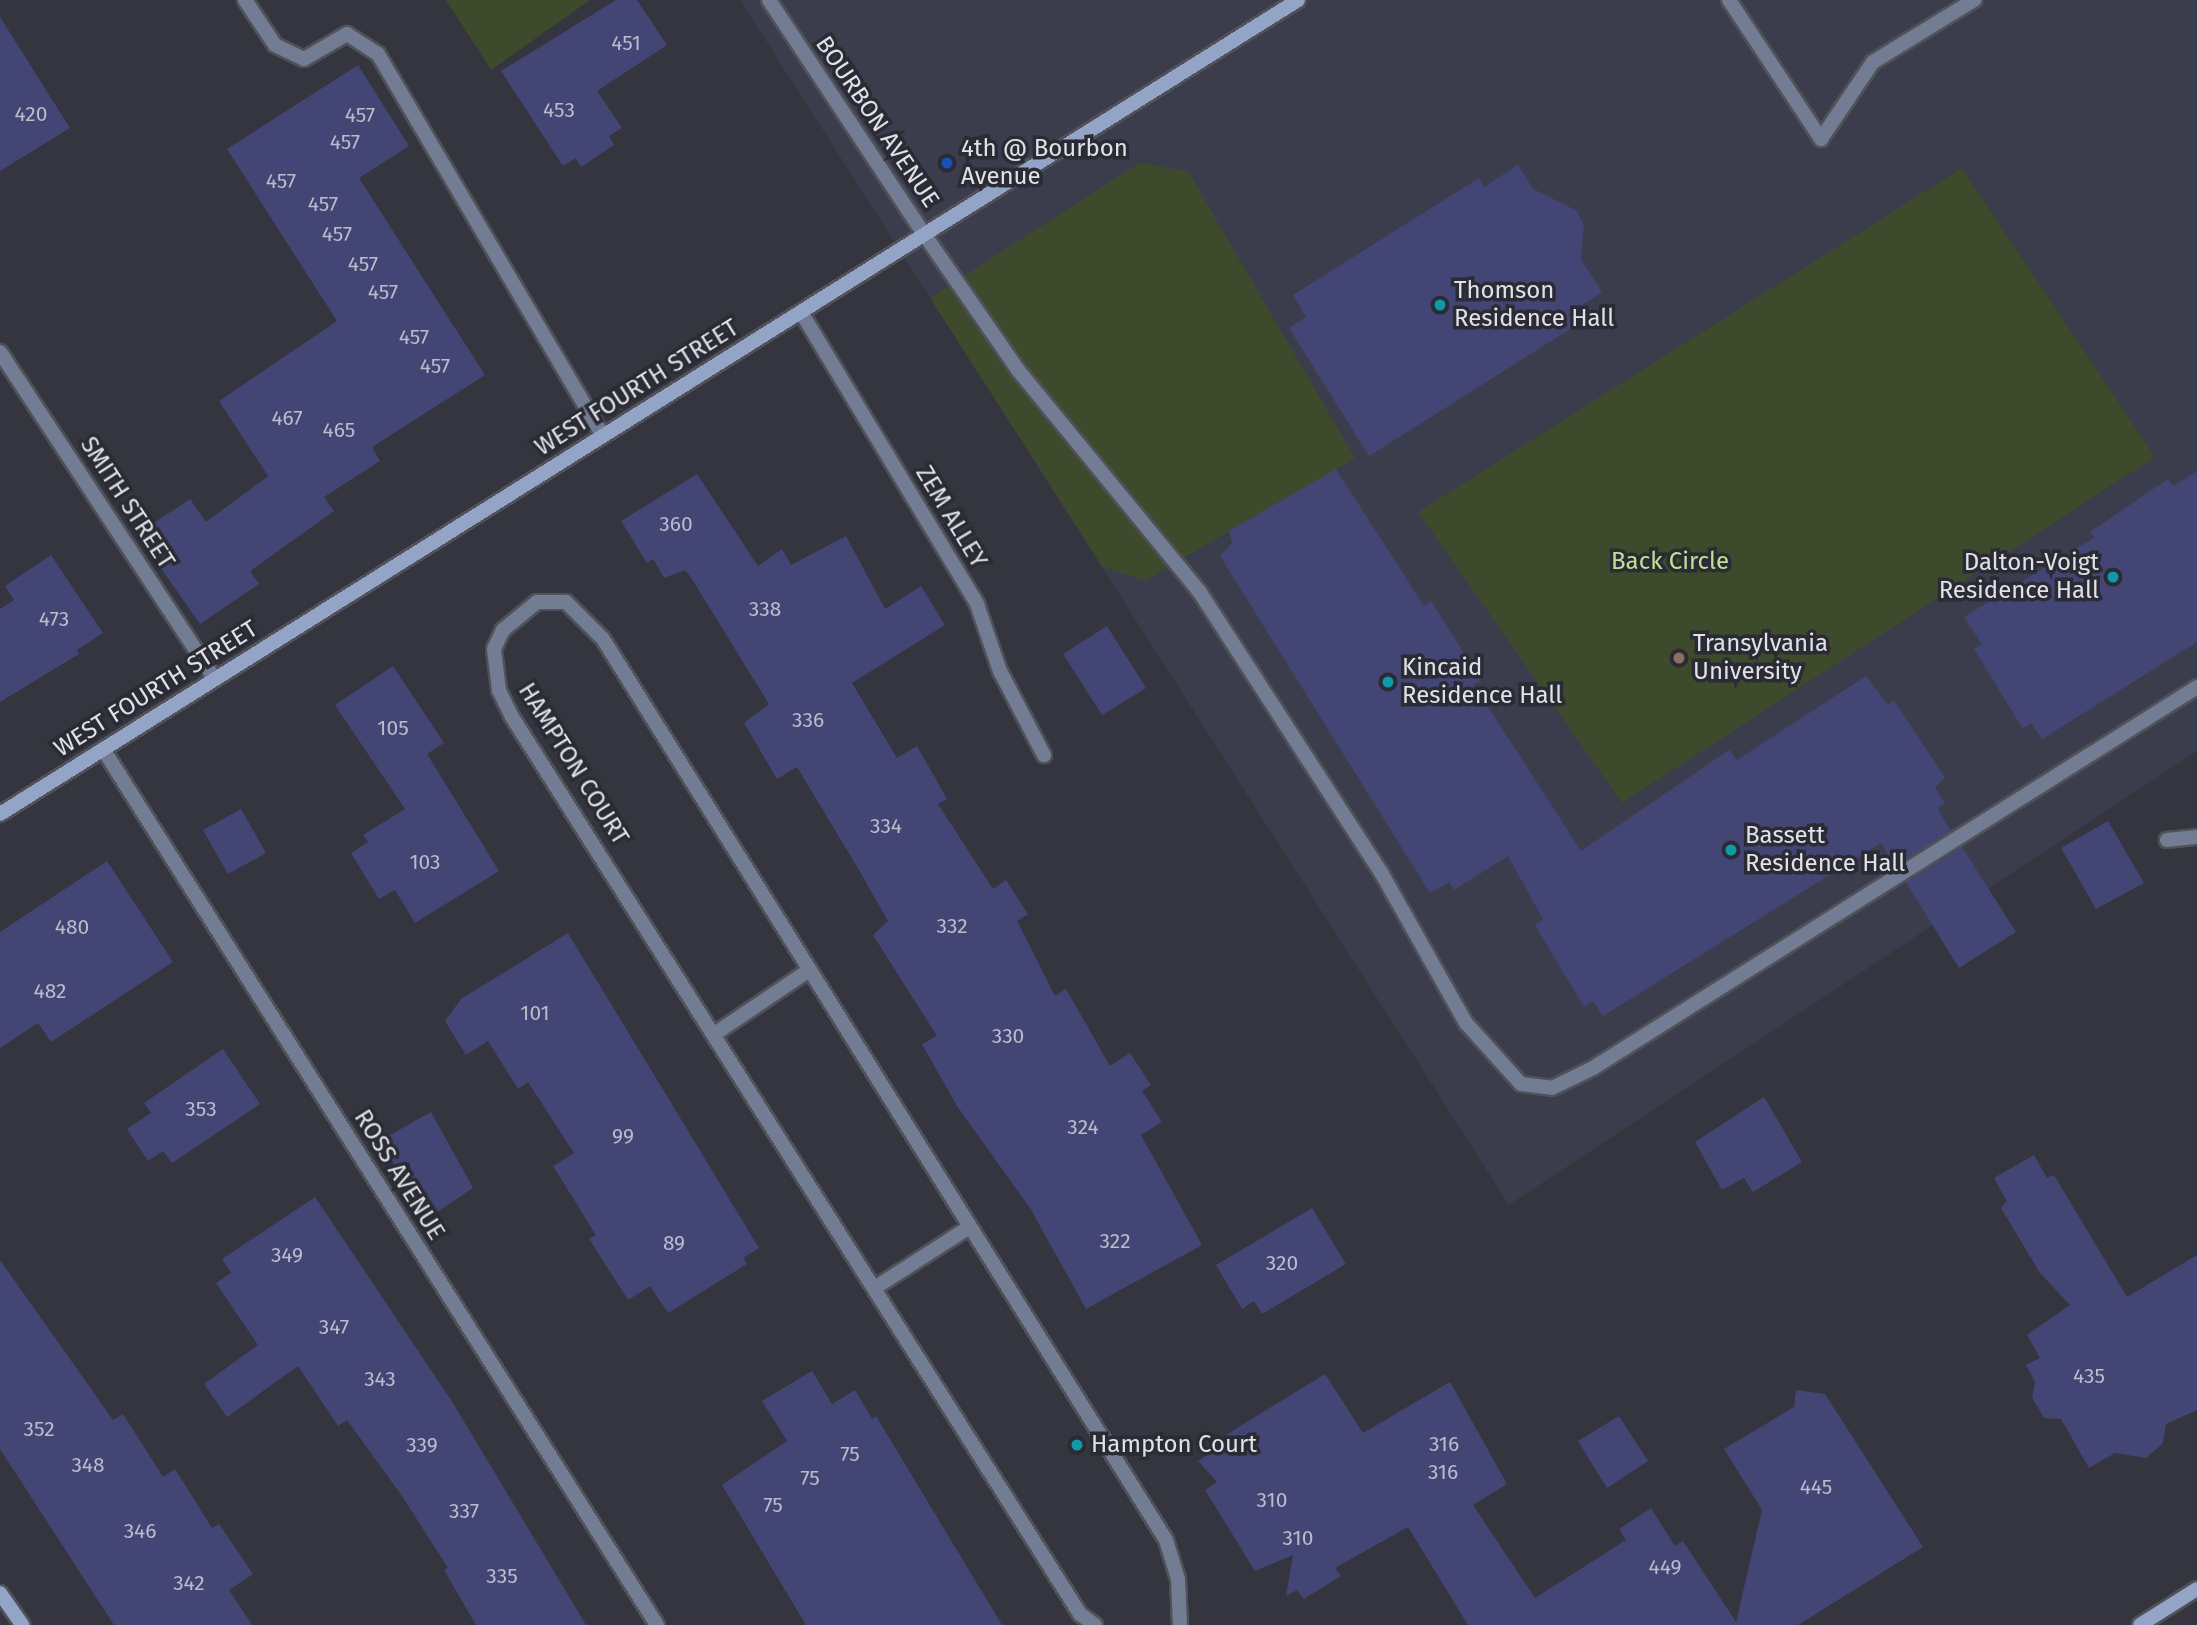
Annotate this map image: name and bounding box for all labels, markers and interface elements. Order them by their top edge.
house number: 451 [611,30,641,56]
street label: BOURBON AVENUE [809,31,945,213]
house number: 453 [543,97,575,123]
house number: 420 [15,101,47,127]
house number: 457 [345,102,375,128]
house number: 457 [330,129,360,155]
place label: 4th @ Bourbon Avenue [961,135,1128,191]
marker: 4th @ Bourbon Avenue [939,155,955,171]
house number: 457 [266,168,296,194]
house number: 457 [308,191,338,217]
house number: 457 [322,221,352,247]
house number: 457 [348,251,378,277]
place label: Thomson Residence Hall [1454,277,1614,333]
house number: 457 [368,279,398,305]
marker: Thomson Residence Hall [1432,297,1448,313]
street label: WEST FOURTH STREET [530,314,744,462]
house number: 457 [399,324,429,350]
house number: 457 [420,353,450,379]
house number: 467 [271,405,303,431]
house number: 465 [323,417,355,443]
street label: SMITH STREET [74,432,180,574]
street label: ZEM ALLEY [909,461,993,573]
house number: 360 [659,511,693,537]
park label: Back Circle [1611,548,1729,576]
place label: Dalton-Voigt Residence Hall [1939,549,2099,605]
marker: Dalton-Voigt Residence Hall [2105,569,2121,585]
house number: 338 [749,596,781,622]
house number: 473 [39,606,69,632]
street label: WEST FOURTH STREET [49,615,263,763]
place label: Transylvania University [1693,630,1828,686]
marker: Transylvania University [1671,650,1687,666]
place label: Kincaid Residence Hall [1402,654,1562,710]
marker: Kincaid Residence Hall [1380,674,1396,690]
street label: HAMPTON COURT [512,678,634,850]
house number: 336 [792,707,824,733]
house number: 105 [377,715,409,741]
house number: 334 [870,813,902,839]
place label: Bassett Residence Hall [1745,822,1905,878]
marker: Bassett Residence Hall [1723,842,1739,858]
house number: 103 [409,849,441,875]
house number: 332 [936,913,968,939]
house number: 480 [55,914,89,940]
house number: 482 [34,978,66,1004]
house number: 101 [520,1000,550,1026]
house number: 330 [992,1023,1024,1049]
house number: 353 [185,1096,217,1122]
street label: ROSS AVENUE [348,1105,450,1245]
house number: 324 [1067,1114,1099,1140]
house number: 99 [612,1123,634,1149]
house number: 322 [1099,1228,1131,1254]
house number: 89 [663,1230,685,1256]
house number: 349 [271,1242,303,1268]
house number: 320 [1266,1250,1298,1276]
house number: 347 [319,1314,349,1340]
house number: 435 [2073,1363,2105,1389]
house number: 343 [364,1366,396,1392]
house number: 352 [23,1416,55,1442]
place label: Hampton Court [1091,1431,1257,1459]
house number: 316 [1429,1431,1459,1457]
house number: 339 [406,1432,438,1458]
marker: Hampton Court [1069,1437,1085,1453]
house number: 75 [840,1441,860,1467]
house number: 348 [71,1452,105,1478]
house number: 316 [1428,1459,1458,1485]
house number: 75 [800,1465,820,1491]
house number: 445 [1800,1474,1832,1500]
house number: 310 [1257,1487,1287,1513]
house number: 75 [763,1492,783,1518]
house number: 337 [449,1498,479,1524]
house number: 346 [124,1518,156,1544]
house number: 310 [1283,1525,1313,1551]
house number: 449 [1649,1554,1681,1580]
house number: 335 [486,1563,518,1589]
house number: 342 [173,1570,205,1596]

